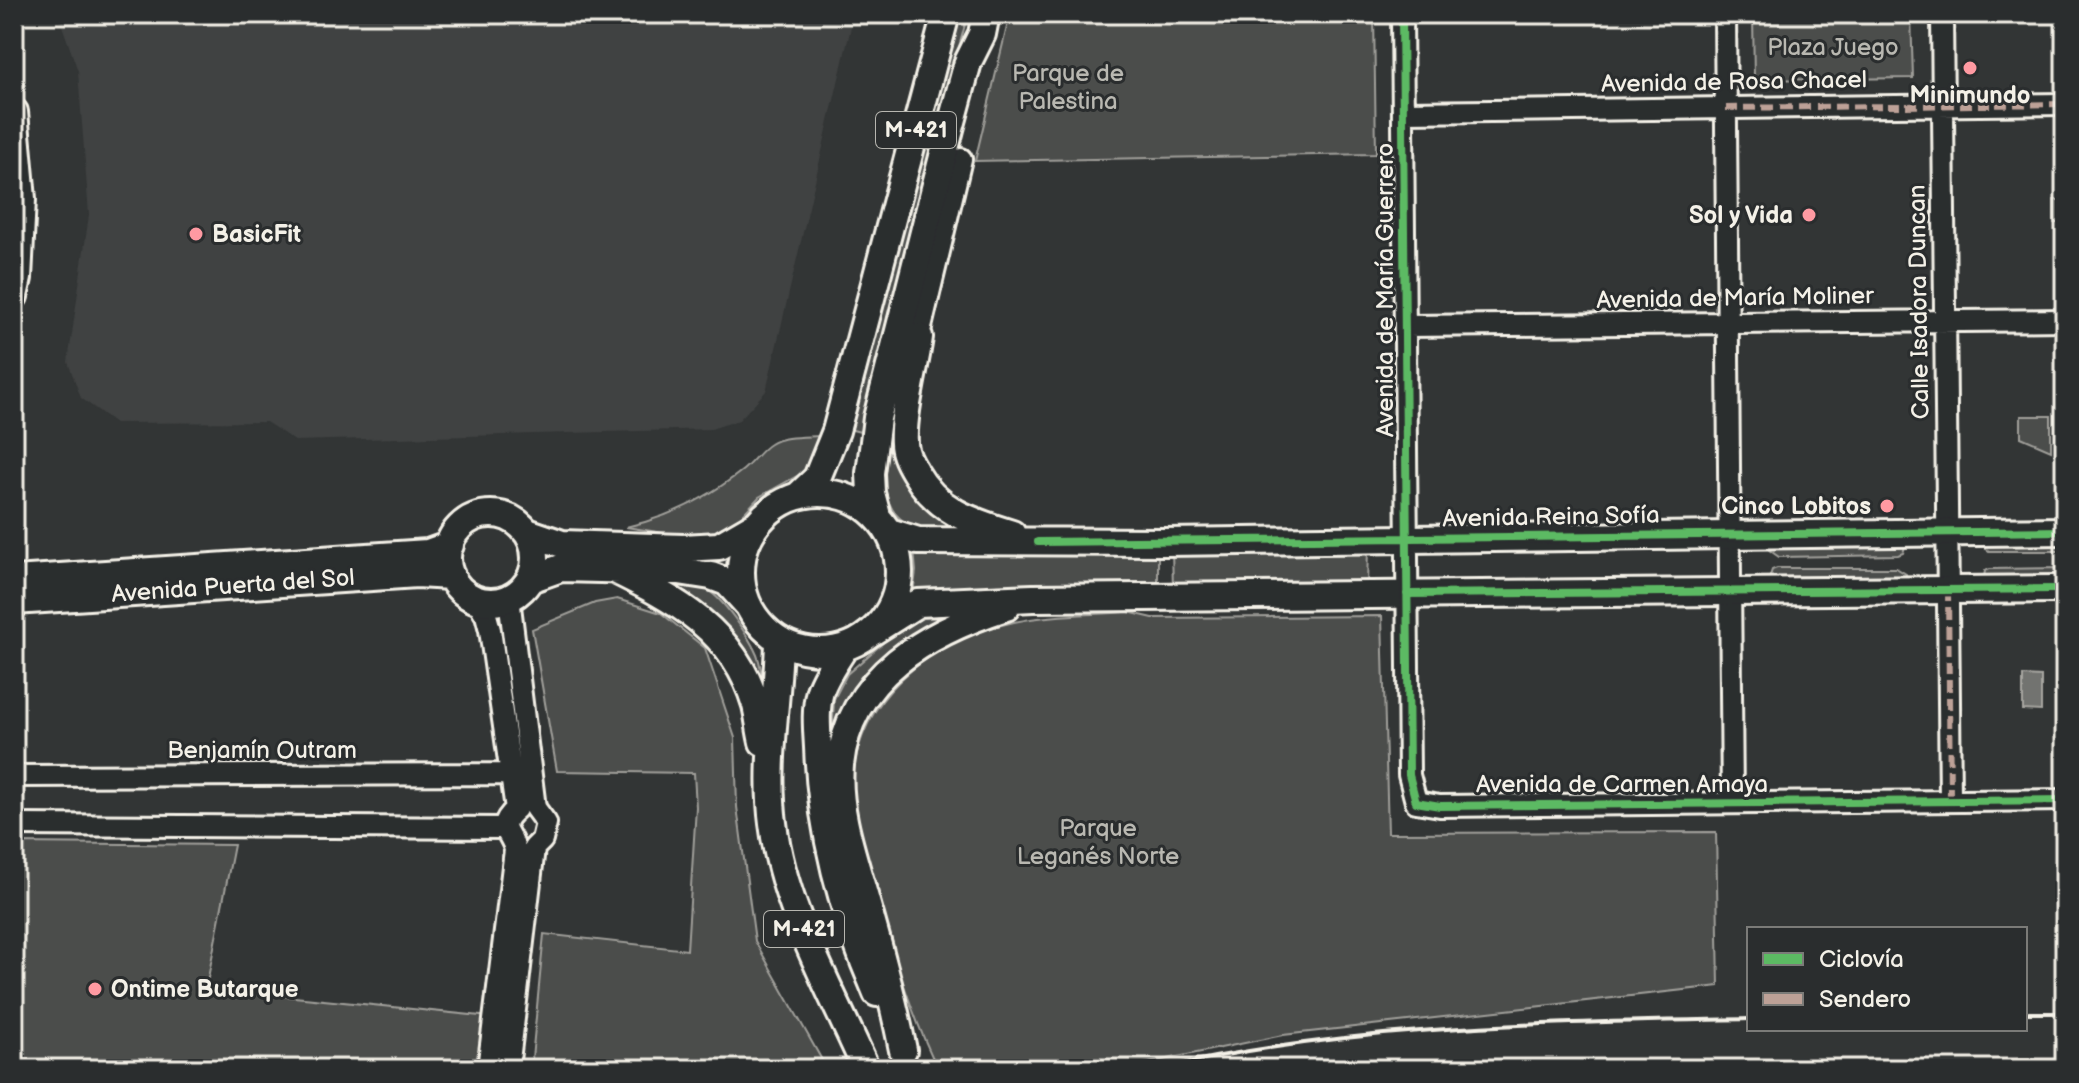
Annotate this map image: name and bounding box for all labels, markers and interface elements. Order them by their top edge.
park label: Plaza Juego [1767,33,1899,62]
park label: Parque de Palestina [1012,59,1124,116]
marker: Minimundo [1961,59,1979,77]
street label: Avenida de Rosa Chacel [1601,65,1867,99]
place label: Minimundo [1910,81,2030,110]
road number: M-421 [876,112,956,148]
street label: Avenida de María Guerrero [1371,143,1400,437]
street label: Calle Isadora Duncan [1902,184,1936,420]
place label: Sol y Vida [1689,201,1793,230]
marker: Sol y Vida [1800,206,1818,224]
place label: BasicFit [212,220,301,249]
marker: BasicFit [187,225,205,243]
street label: Avenida de María Moliner [1596,281,1874,315]
place label: Cinco Lobitos [1721,492,1871,521]
marker: Cinco Lobitos [1878,497,1896,515]
street label: Avenida Reina Sofía [1442,501,1660,533]
street label: Avenida Puerta del Sol [110,563,356,609]
street label: Benjamín Outram [167,736,357,765]
street label: Avenida de Carmen Amaya [1476,770,1768,799]
park label: Parque Leganés Norte [1017,814,1179,871]
road number: M-421 [764,911,844,947]
legend [1747,927,2027,1031]
text: Ciclovía [1819,945,1904,974]
place label: Ontime Butarque [111,975,299,1004]
marker: Ontime Butarque [86,980,104,998]
text: Sendero [1819,985,1911,1014]

